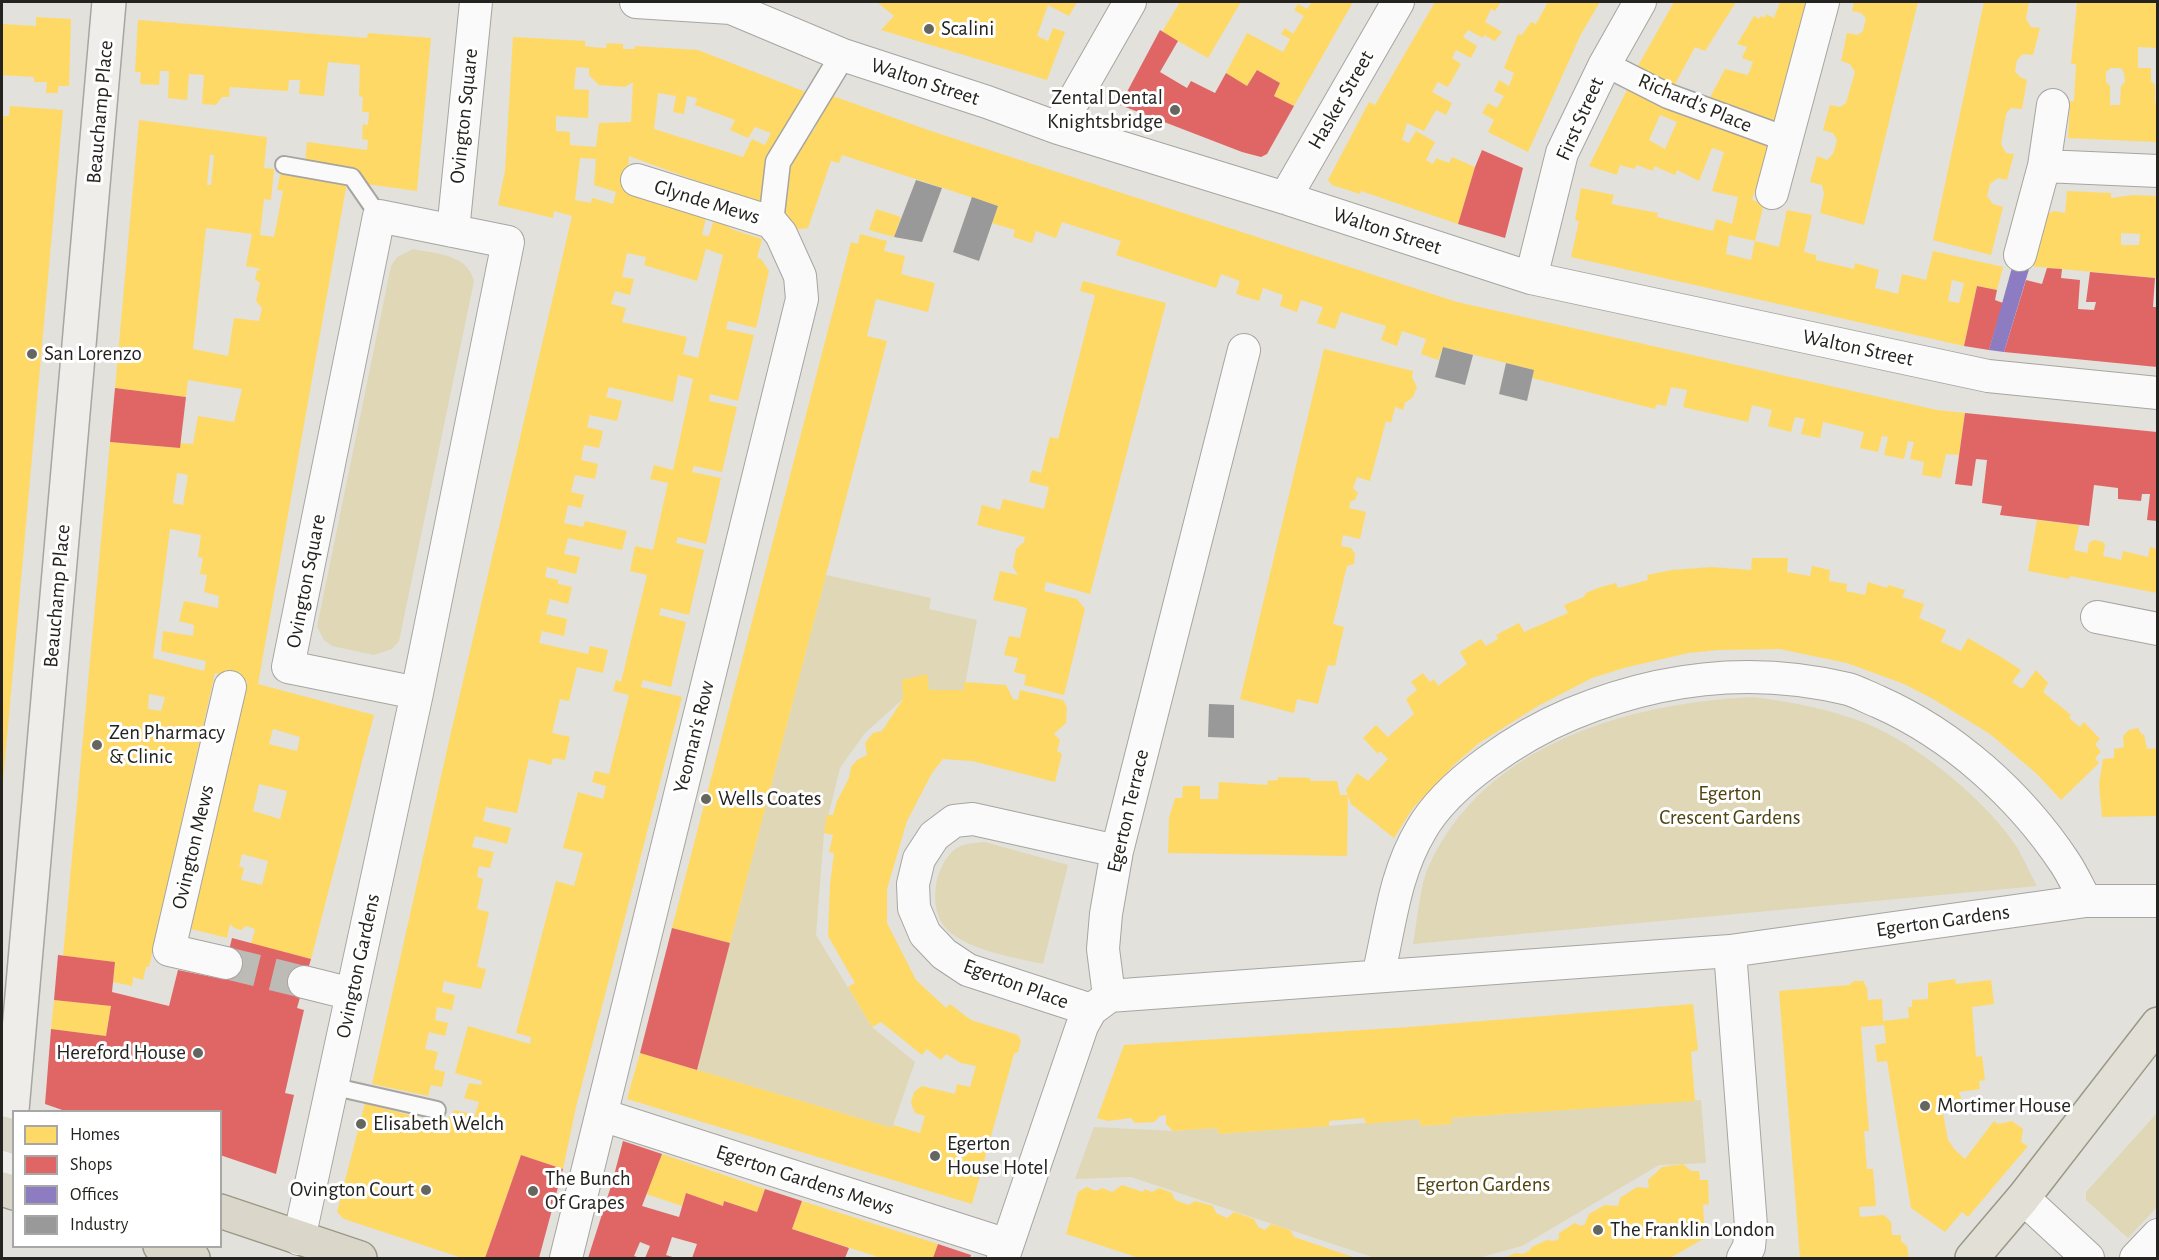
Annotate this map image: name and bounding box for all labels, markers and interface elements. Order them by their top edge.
place label: Scalini [941,16,994,42]
marker: Scalini [922,22,936,36]
street label: Beauchamp Place [81,39,119,185]
street label: Hasker Street [1303,46,1379,154]
street label: Ovington Square [444,47,484,185]
street label: Walton Street [867,53,983,111]
street label: Richard's Place [1634,68,1756,138]
street label: First Street [1551,74,1609,164]
place label: Zental Dental Knightsbridge [1047,85,1163,135]
marker: Zental Dental Knightsbridge [1168,103,1182,117]
street label: Glynde Mews [651,174,763,230]
street label: Walton Street [1329,202,1445,260]
street label: Walton Street [1800,324,1916,372]
place label: San Lorenzo [44,341,142,367]
marker: San Lorenzo [25,347,39,361]
street label: Ovington Square [281,512,331,650]
street label: Beauchamp Place [38,523,76,669]
street label: Yeoman's Row [668,678,720,796]
place label: Zen Pharmacy & Clinic [109,720,225,770]
marker: Zen Pharmacy & Clinic [90,738,104,752]
street label: Egerton Terrace [1102,747,1154,875]
park label: Egerton Crescent Gardens [1659,781,1801,831]
street label: Ovington Mews [166,782,220,912]
place label: Wells Coates [718,786,821,812]
marker: Wells Coates [699,792,713,806]
street label: Ovington Gardens [330,891,386,1041]
street label: Egerton Gardens [1875,899,2011,943]
street label: Egerton Place [960,953,1072,1015]
place label: Hereford House [56,1040,186,1066]
marker: Hereford House [191,1046,205,1060]
place label: Mortimer House [1937,1093,2071,1119]
marker: Mortimer House [1918,1099,1932,1113]
legend [12,1110,222,1248]
place label: Elisabeth Welch [373,1111,504,1137]
marker: Elisabeth Welch [354,1117,368,1131]
text: Homes [70,1126,120,1144]
place label: Egerton House Hotel [947,1131,1048,1181]
street label: Egerton Gardens Mews [713,1139,897,1221]
marker: Egerton House Hotel [928,1149,942,1163]
text: Shops [70,1156,112,1174]
place label: The Bunch Of Grapes [545,1166,631,1216]
park label: Egerton Gardens [1416,1172,1550,1198]
place label: Ovington Court [290,1177,414,1203]
marker: Ovington Court [419,1183,433,1197]
marker: The Bunch Of Grapes [526,1184,540,1198]
text: Offices [70,1186,119,1204]
text: Industry [70,1216,129,1234]
place label: The Franklin London [1610,1217,1775,1243]
marker: The Franklin London [1591,1223,1605,1237]

